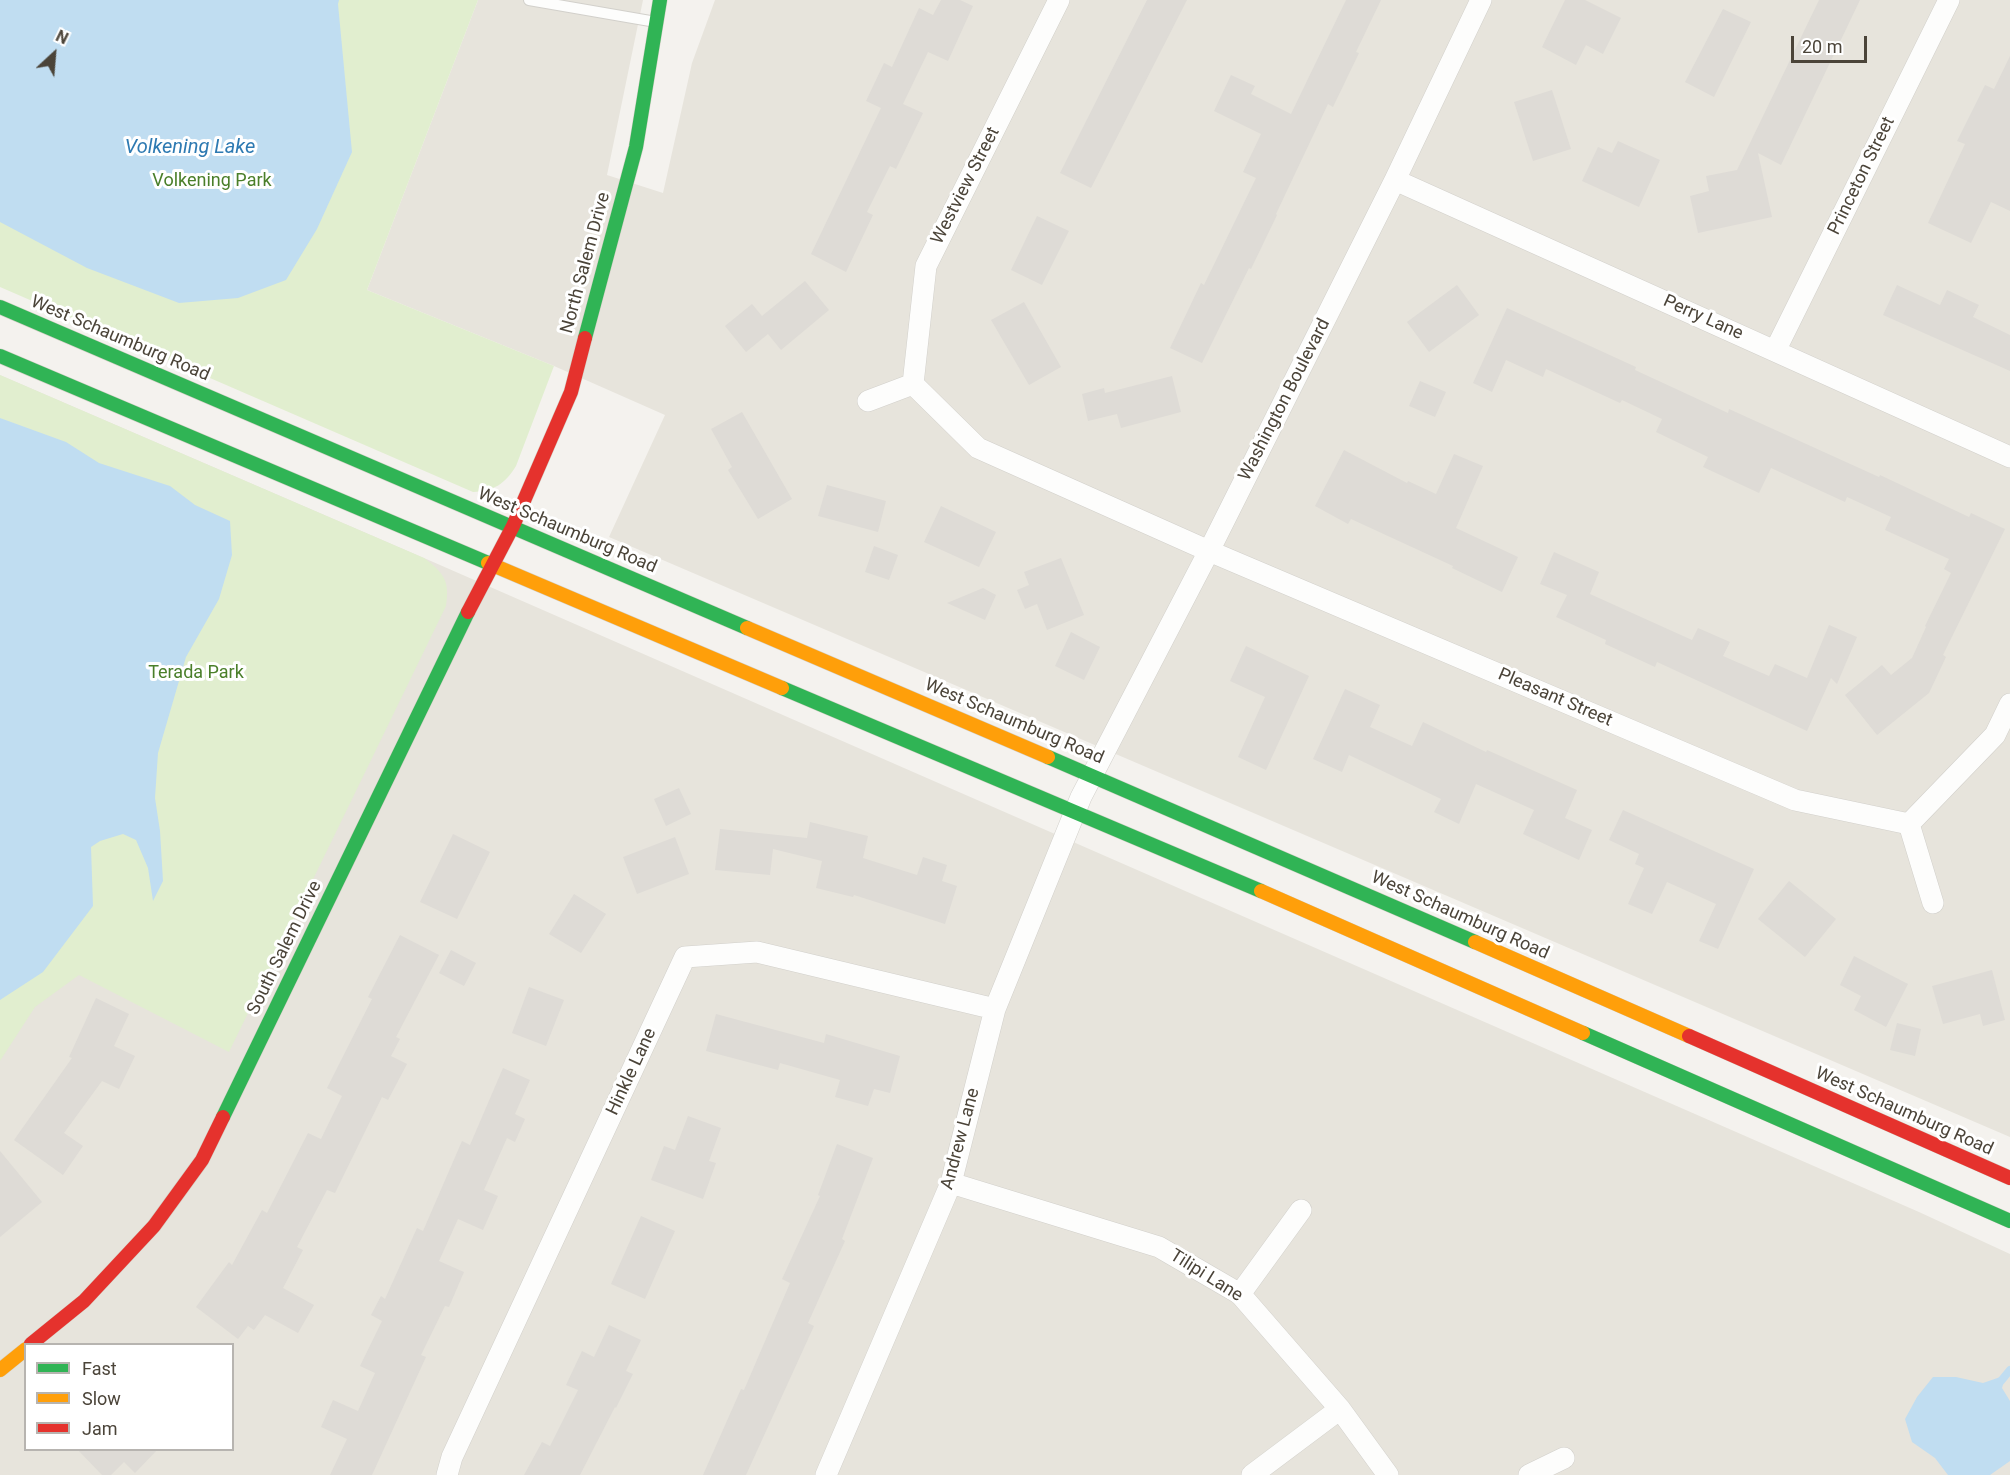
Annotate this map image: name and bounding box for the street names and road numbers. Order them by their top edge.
street label: Princeton Street [1824,113,1900,239]
street label: Westview Street [927,124,1005,248]
street label: North Salem Drive [557,190,615,336]
street label: Perry Lane [1660,291,1746,345]
street label: West Schaumburg Road [27,292,213,386]
street label: Washington Boulevard [1235,315,1335,485]
street label: West Schaumburg Road [474,484,660,578]
street label: Pleasant Street [1495,664,1615,732]
street label: West Schaumburg Road [921,675,1107,769]
street label: West Schaumburg Road [1368,867,1552,965]
street label: South Salem Drive [243,878,327,1018]
street label: Hinkle Lane [602,1025,662,1119]
street label: West Schaumburg Road [1812,1063,1996,1161]
street label: Andrew Lane [937,1086,985,1192]
street label: Tilipi Lane [1166,1245,1246,1307]

